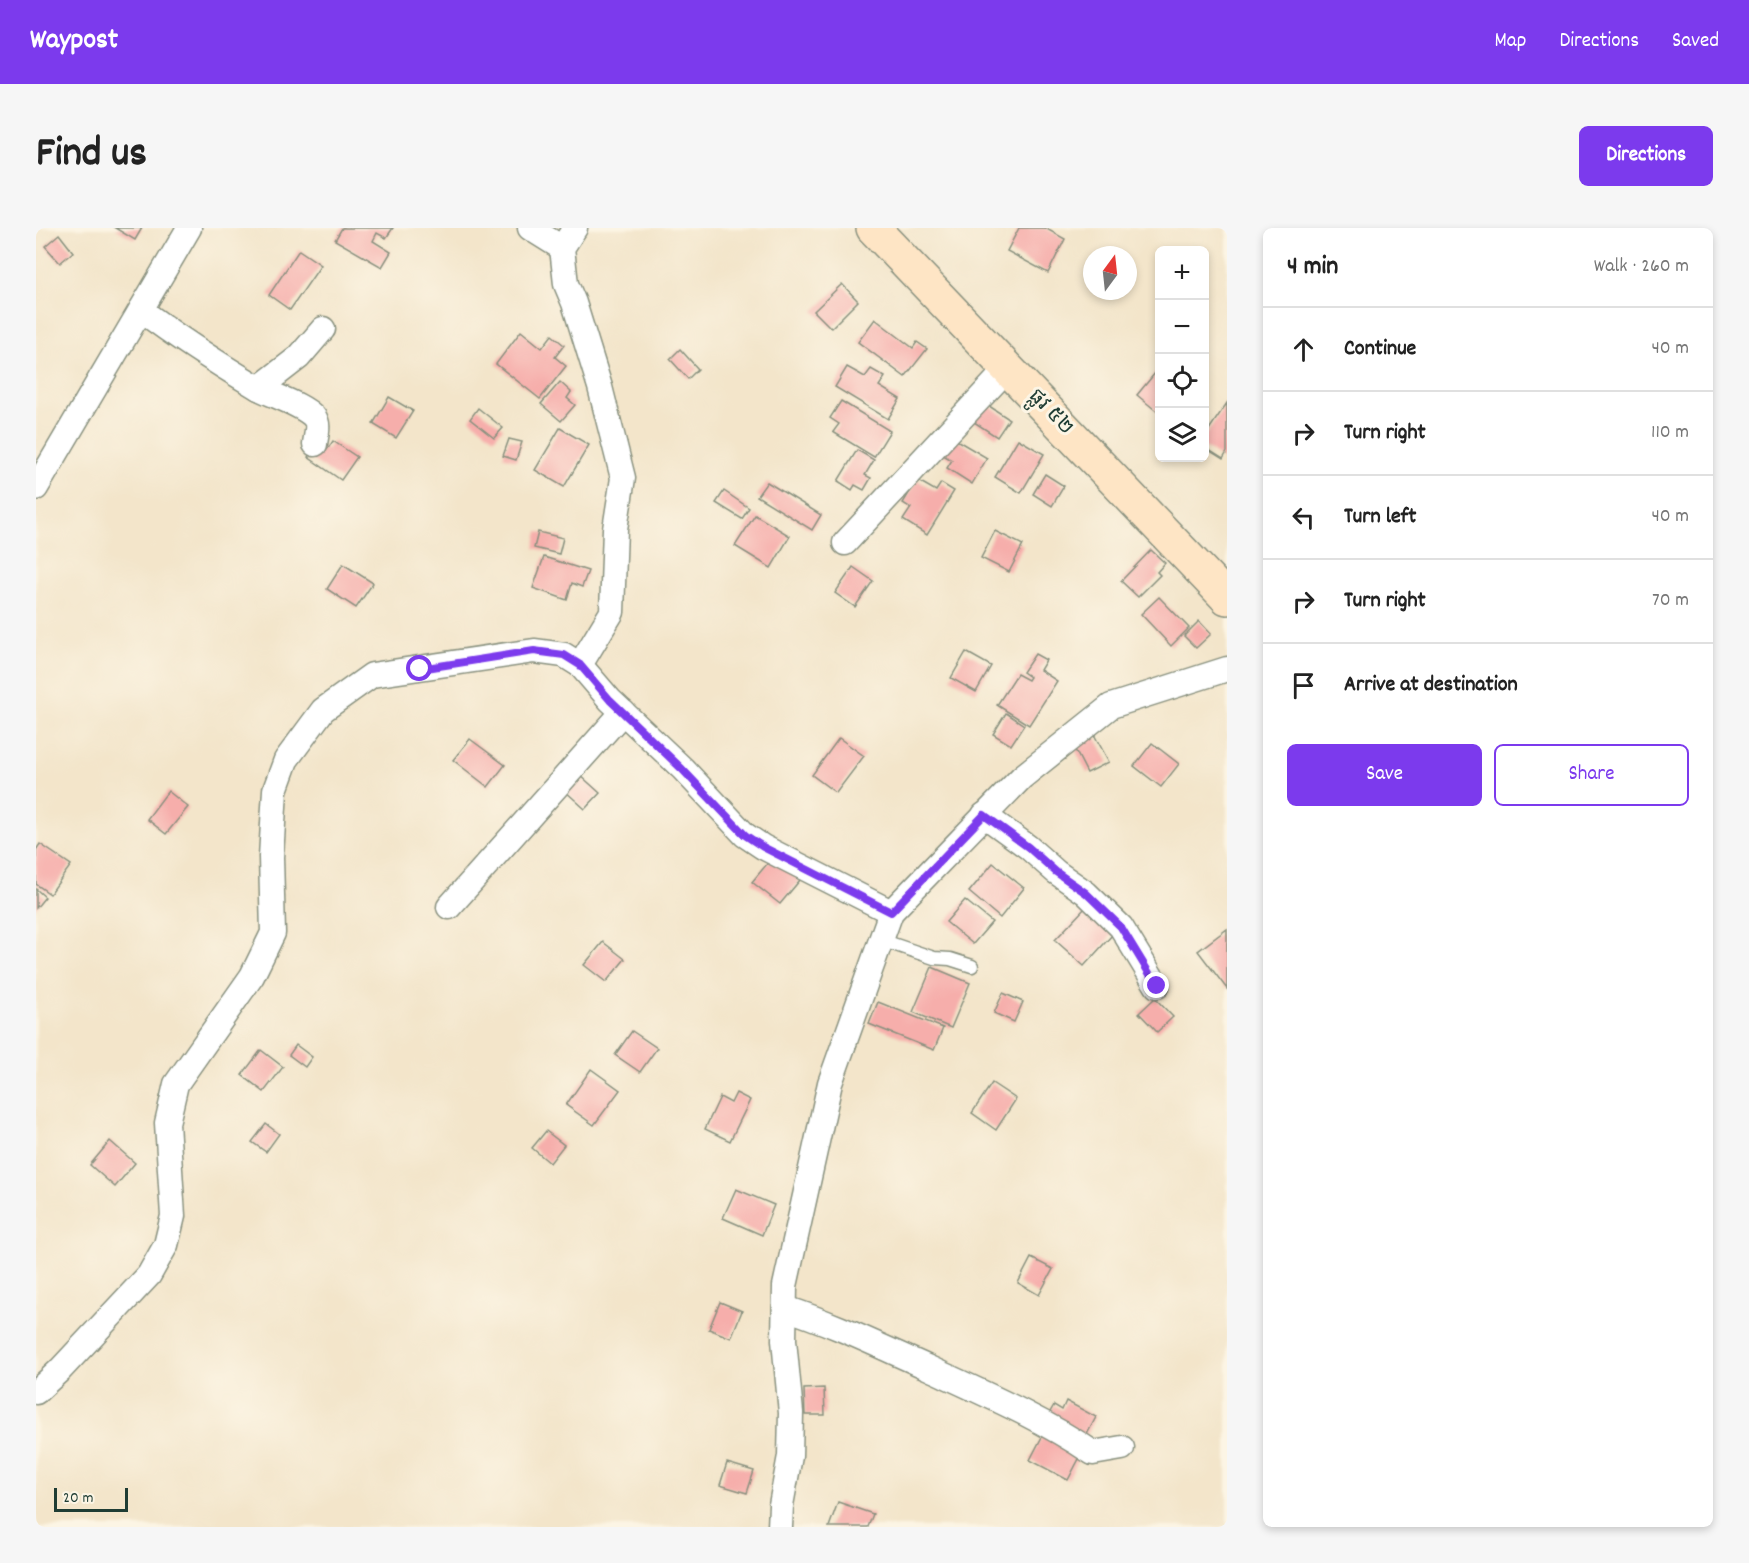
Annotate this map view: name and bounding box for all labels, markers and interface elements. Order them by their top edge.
text: Waypost [30,22,118,62]
text: Map [1495,27,1526,57]
text: Directions [1559,27,1639,57]
text: Saved [1672,27,1719,57]
text: Find us [36,126,147,186]
button: Directions [1579,126,1713,186]
north arrow [1083,246,1137,300]
map controls [1155,246,1209,462]
button: + [1155,246,1209,300]
text: 4 min [1287,249,1338,286]
text: Walk · 260 m [1594,253,1689,281]
button: − [1155,300,1209,354]
icon: ahead [1287,333,1320,366]
text: Continue [1344,334,1416,365]
text: 40 m [1651,335,1689,363]
button: locate [1155,354,1209,408]
street label: ផ្លូវ ៥២ [1020,383,1080,444]
button: layers [1155,408,1209,462]
icon: right [1287,417,1320,450]
text: Turn right [1344,418,1426,449]
text: 110 m [1651,419,1689,447]
icon: left [1287,501,1320,534]
text: Turn left [1344,502,1416,533]
text: 40 m [1651,503,1689,531]
icon: right [1287,585,1320,618]
text: Turn right [1344,586,1426,617]
text: 70 m [1652,587,1689,615]
route start [406,655,432,681]
icon: arrive [1287,669,1320,702]
text: Arrive at destination [1344,670,1518,701]
button: Save [1287,744,1482,806]
button: Share [1494,744,1689,806]
route end [1143,972,1169,998]
scale bar [54,1485,128,1512]
text: 20 m [63,1487,93,1510]

